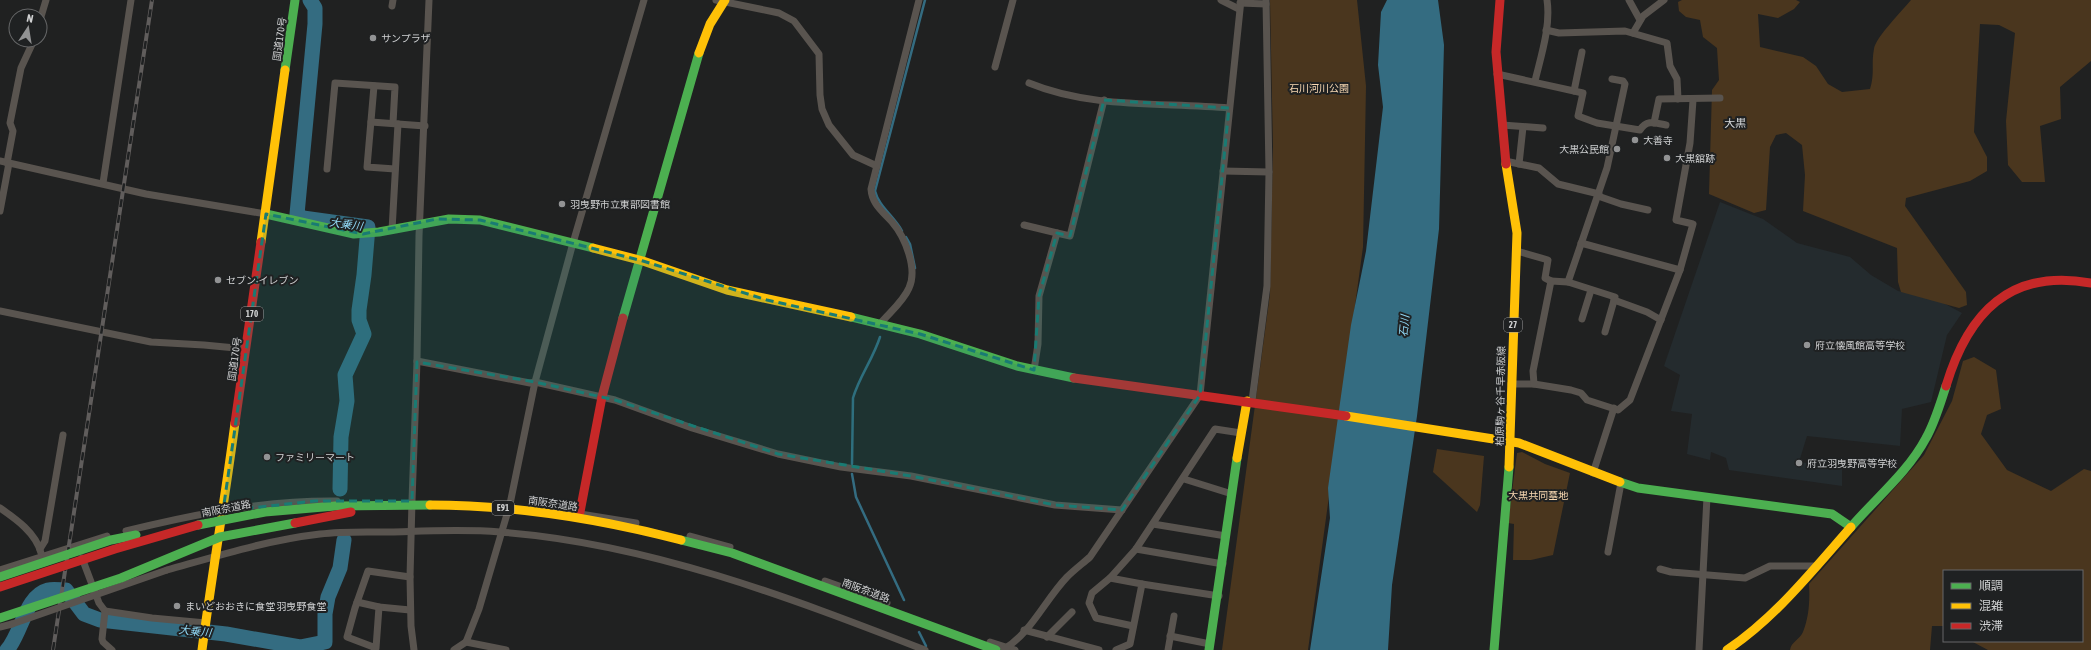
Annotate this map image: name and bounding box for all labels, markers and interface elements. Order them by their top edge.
north arrow [8,8,48,48]
text: N [26,12,35,25]
street label: 国道170号 [271,16,288,62]
marker: サンプラザ [368,33,378,43]
place label: サンプラザ [381,33,431,44]
park label: 石川河川公園 [1289,83,1349,94]
district label: 大黒 [1724,117,1746,129]
marker: 大善寺 [1630,135,1640,145]
place label: 大善寺 [1643,135,1673,146]
place label: 大黒公民館 [1559,144,1609,155]
marker: 大黒公民館 [1612,144,1622,154]
marker: 大黒舘跡 [1662,153,1672,163]
place label: 大黒舘跡 [1675,153,1715,164]
marker: 羽曳野市立東部図書館 [557,199,567,209]
place label: 羽曳野市立東部図書館 [570,199,670,210]
water label: 大乗川 [329,216,364,232]
marker: セブン-イレブン [213,275,223,285]
place label: セブン-イレブン [226,275,299,286]
road number: 170 [241,307,263,321]
water label: 石川 [1397,314,1411,337]
road number: 27 [1504,318,1522,332]
street label: 国道170号 [226,336,243,382]
marker: 府立懐風館高等学校 [1802,340,1812,350]
place label: 府立懐風館高等学校 [1815,340,1905,351]
street label: 柏原駒ヶ谷千早赤阪線 [1494,346,1507,446]
marker: ファミリーマート [262,452,272,462]
place label: ファミリーマート [275,452,355,463]
marker: 府立羽曳野高等学校 [1794,458,1804,468]
place label: 府立羽曳野高等学校 [1807,458,1897,469]
park label: 大黒共同墓地 [1508,490,1569,501]
street label: 南阪奈道路 [527,495,578,512]
street label: 南阪奈道路 [201,498,252,519]
road number: E91 [492,501,514,515]
legend [1943,570,2083,642]
street label: 南阪奈道路 [840,577,891,604]
text: 順調 [1979,579,2003,593]
text: 混雑 [1979,599,2003,613]
marker: まいどおおきに食堂 羽曳野食堂 [172,601,182,611]
place label: まいどおおきに食堂 羽曳野食堂 [185,601,326,612]
text: 渋滞 [1979,619,2003,633]
water label: 大乗川 [178,623,213,639]

